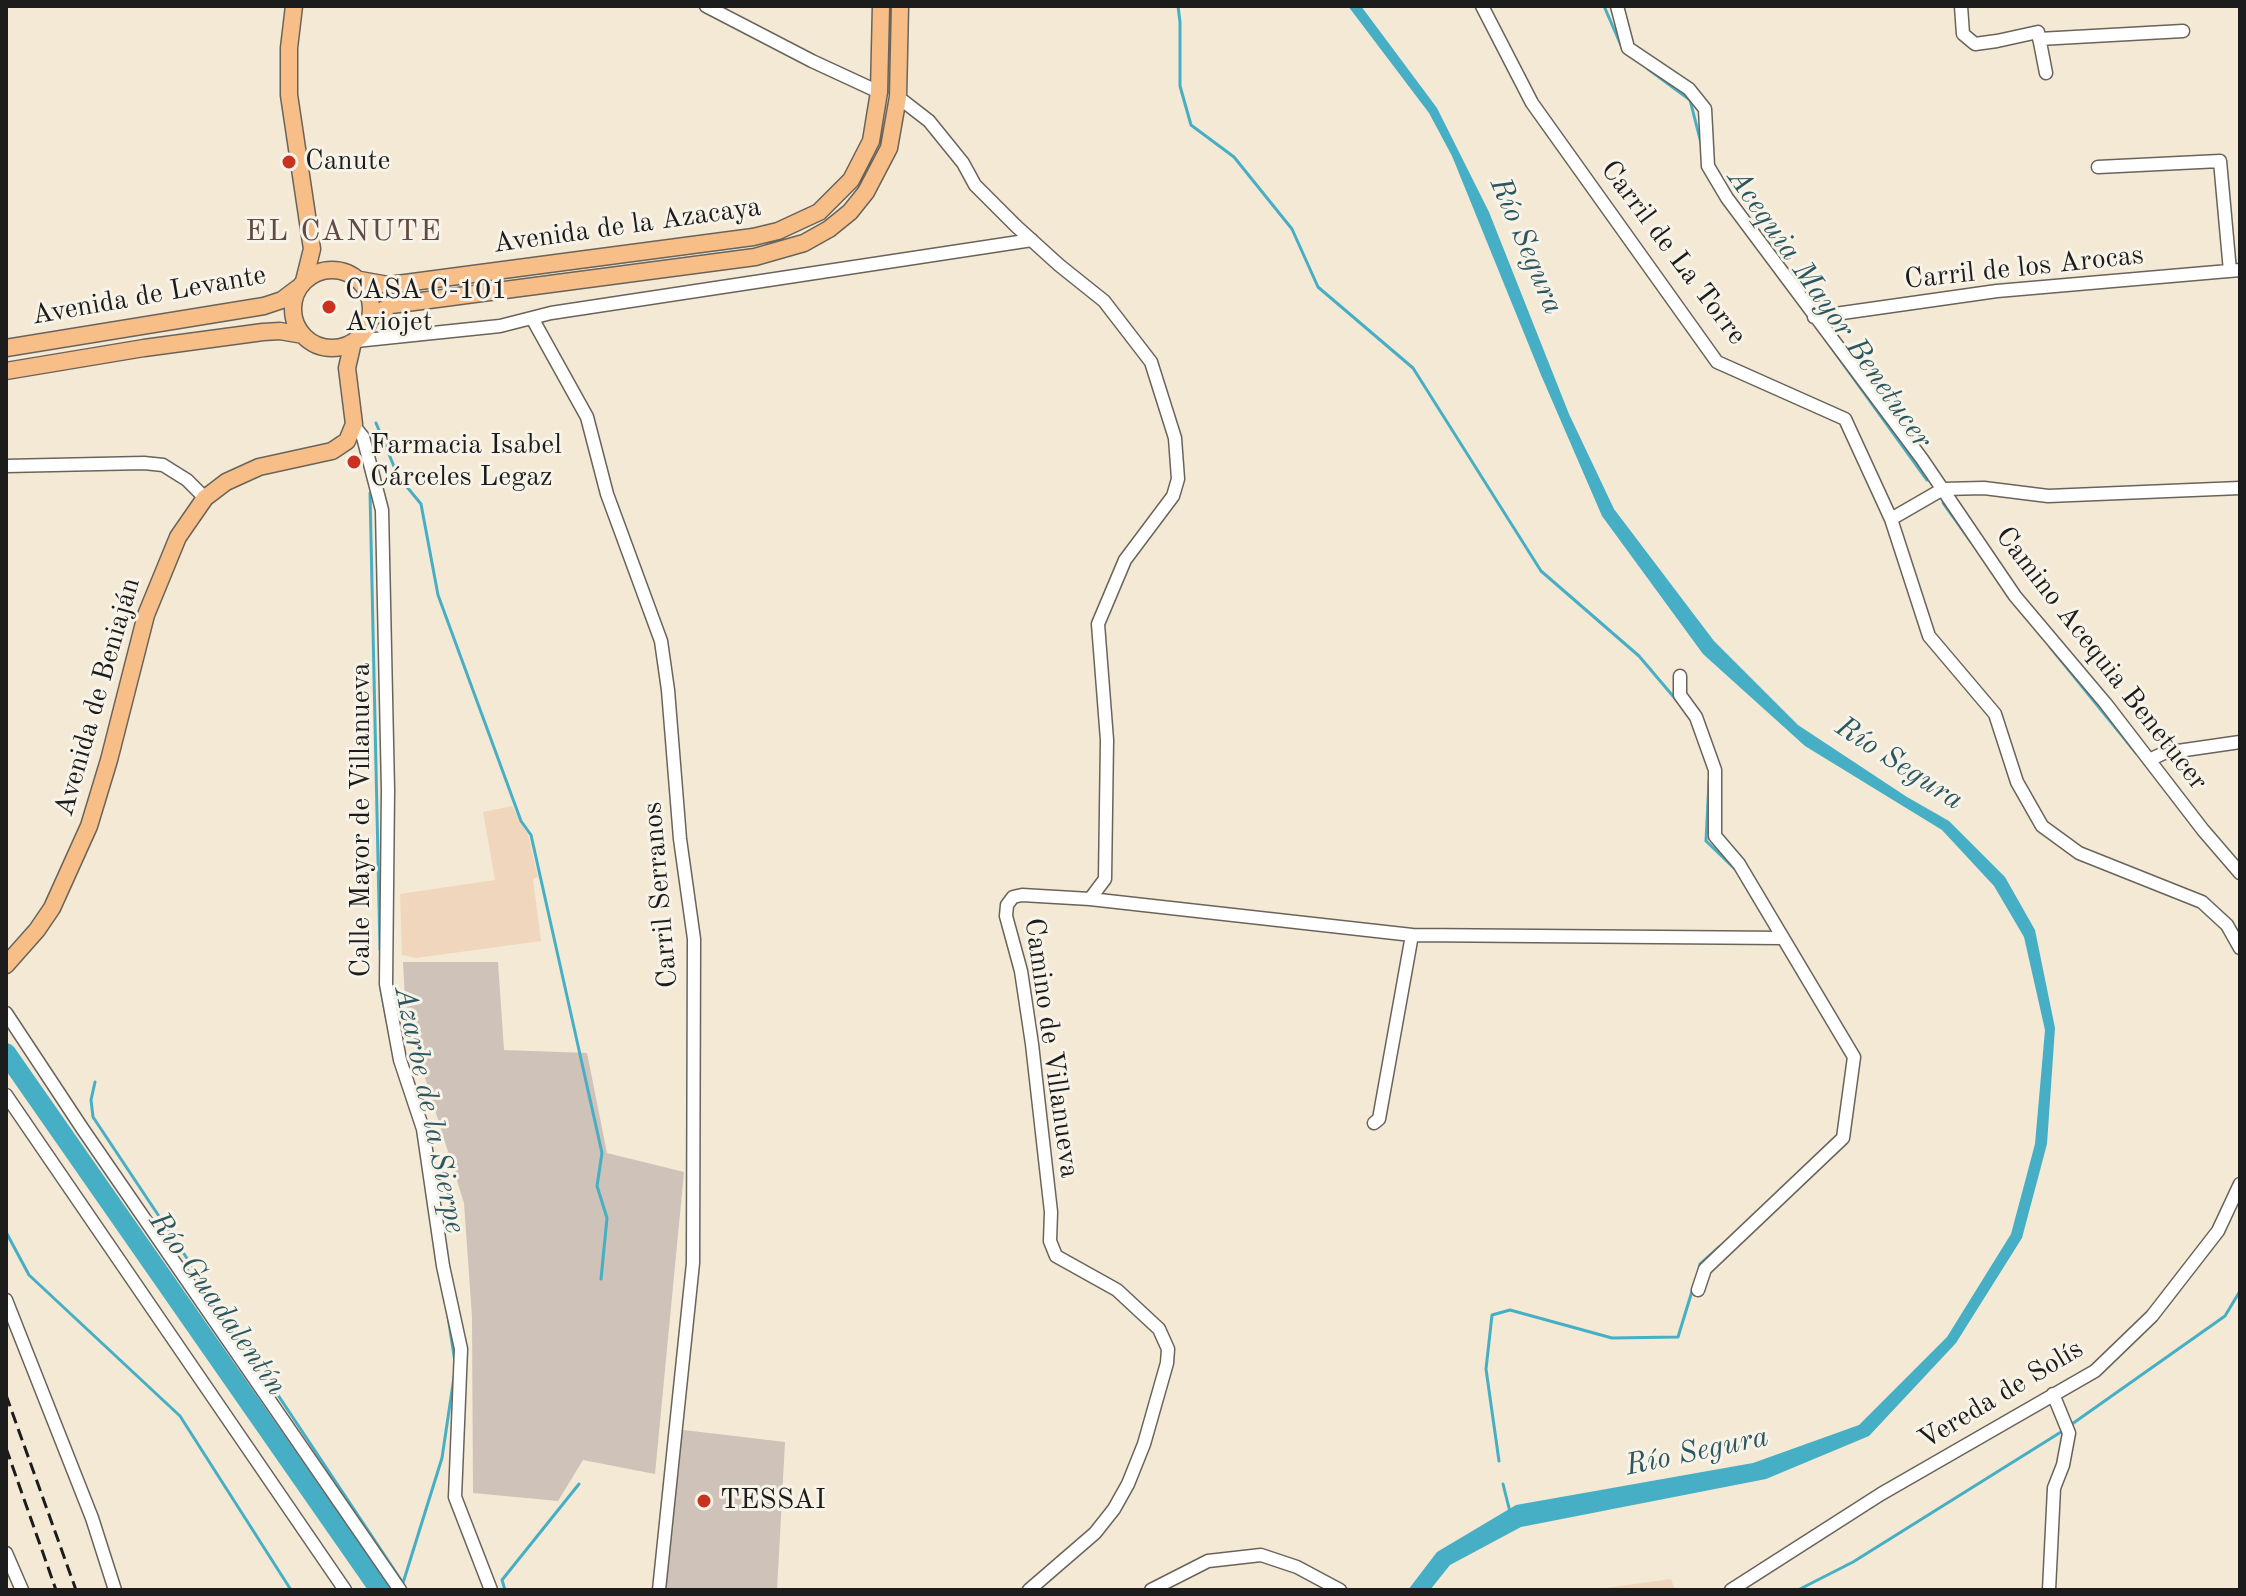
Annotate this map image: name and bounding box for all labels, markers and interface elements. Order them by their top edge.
place label: Canute [305,145,390,179]
marker: Canute [280,153,298,171]
street label: Carril de La Torre [1593,154,1753,352]
water label: Acequia Mayor Benetucer [1719,162,1939,456]
water label: Río Segura [1481,172,1571,320]
street label: Avenida de la Azacaya [491,191,763,261]
district label: EL CANUTE [245,214,443,250]
street label: Carril de los Arocas [1903,239,2145,297]
street label: Avenida de Levante [29,259,269,333]
place label: CASA C-101 Aviojet [345,274,507,340]
marker: CASA C-101 Aviojet [320,298,338,316]
place label: Farmacia Isabel Cárceles Legaz [370,429,562,495]
marker: Farmacia Isabel Cárceles Legaz [345,453,363,471]
street label: Camino Acequia Benetucer [1988,520,2214,798]
street label: Avenida de Beniaján [48,574,148,820]
street label: Calle Mayor de Villanueva [345,663,379,977]
water label: Río Segura [1828,709,1970,819]
street label: Carril Serranos [636,801,686,989]
street label: Camino de Villanueva [1016,916,1086,1180]
water label: Azarbe de la Sierpe [385,983,473,1237]
water label: Río Guadalentín [140,1205,294,1403]
street label: Vereda de Solís [1912,1333,2090,1457]
water label: Río Segura [1622,1419,1772,1485]
place label: TESSAI [720,1484,826,1518]
marker: TESSAI [695,1492,713,1510]

